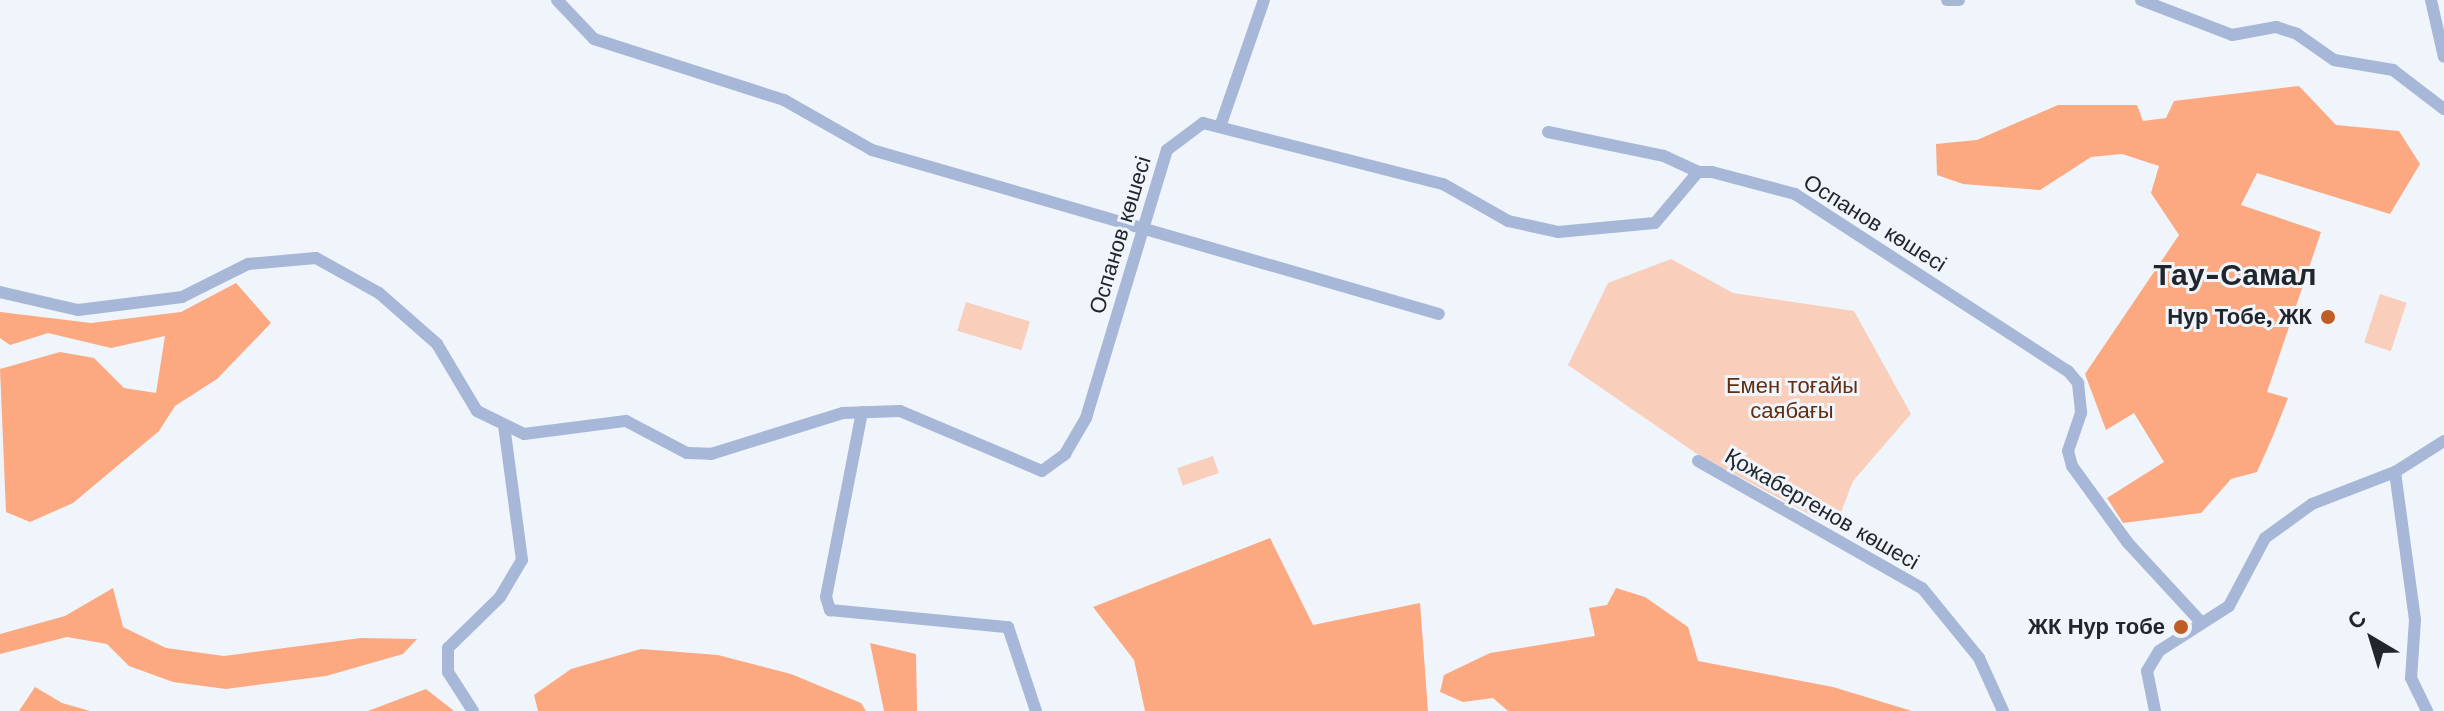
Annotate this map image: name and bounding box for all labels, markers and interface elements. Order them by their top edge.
street label: Оспанов көшесі [1083,153,1157,317]
street label: Оспанов көшесі [1799,168,1951,278]
district label: Тау-Самал [2153,257,2317,293]
place label: Нур Тобе, ЖК [2167,304,2312,330]
marker: Нур Тобе, ЖК [2319,308,2337,326]
park label: Емен тоғайы саябағы [1726,372,1858,424]
street label: Қожабергенов көшесі [1720,443,1924,575]
north arrow [2332,599,2412,679]
text: С [2343,605,2371,634]
place label: ЖК Нур тобе [2028,614,2165,640]
marker: ЖК Нур тобе [2172,618,2190,636]

